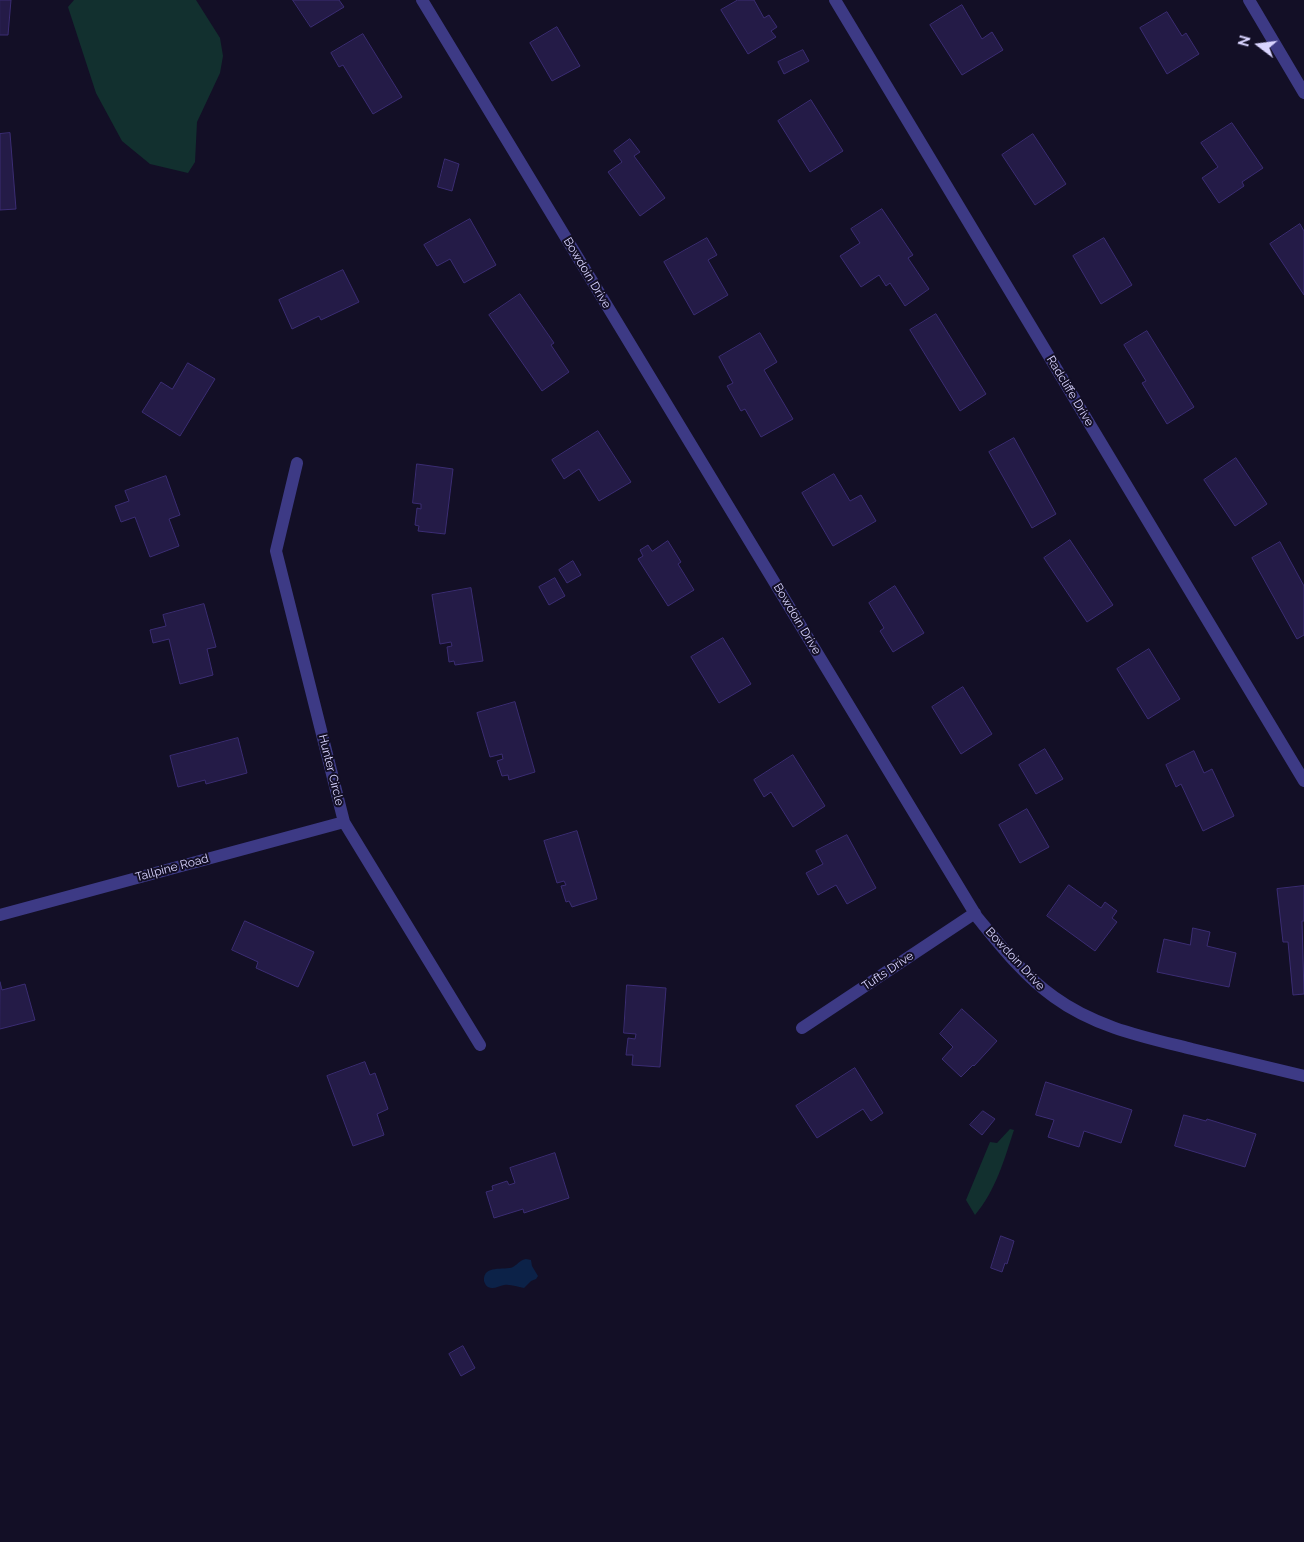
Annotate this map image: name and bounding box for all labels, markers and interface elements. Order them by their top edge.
north arrow [1234,20,1284,70]
text: N [1235,34,1254,48]
street label: Bowdoin Drive [560,235,614,311]
street label: Radcliffe Drive [1043,353,1097,429]
street label: Bowdoin Drive [770,581,824,657]
street label: Hunter Circle [315,733,347,807]
street label: Tallpine Road [134,851,210,885]
street label: Bowdoin Drive [982,925,1048,993]
street label: Tufts Drive [860,949,916,993]

